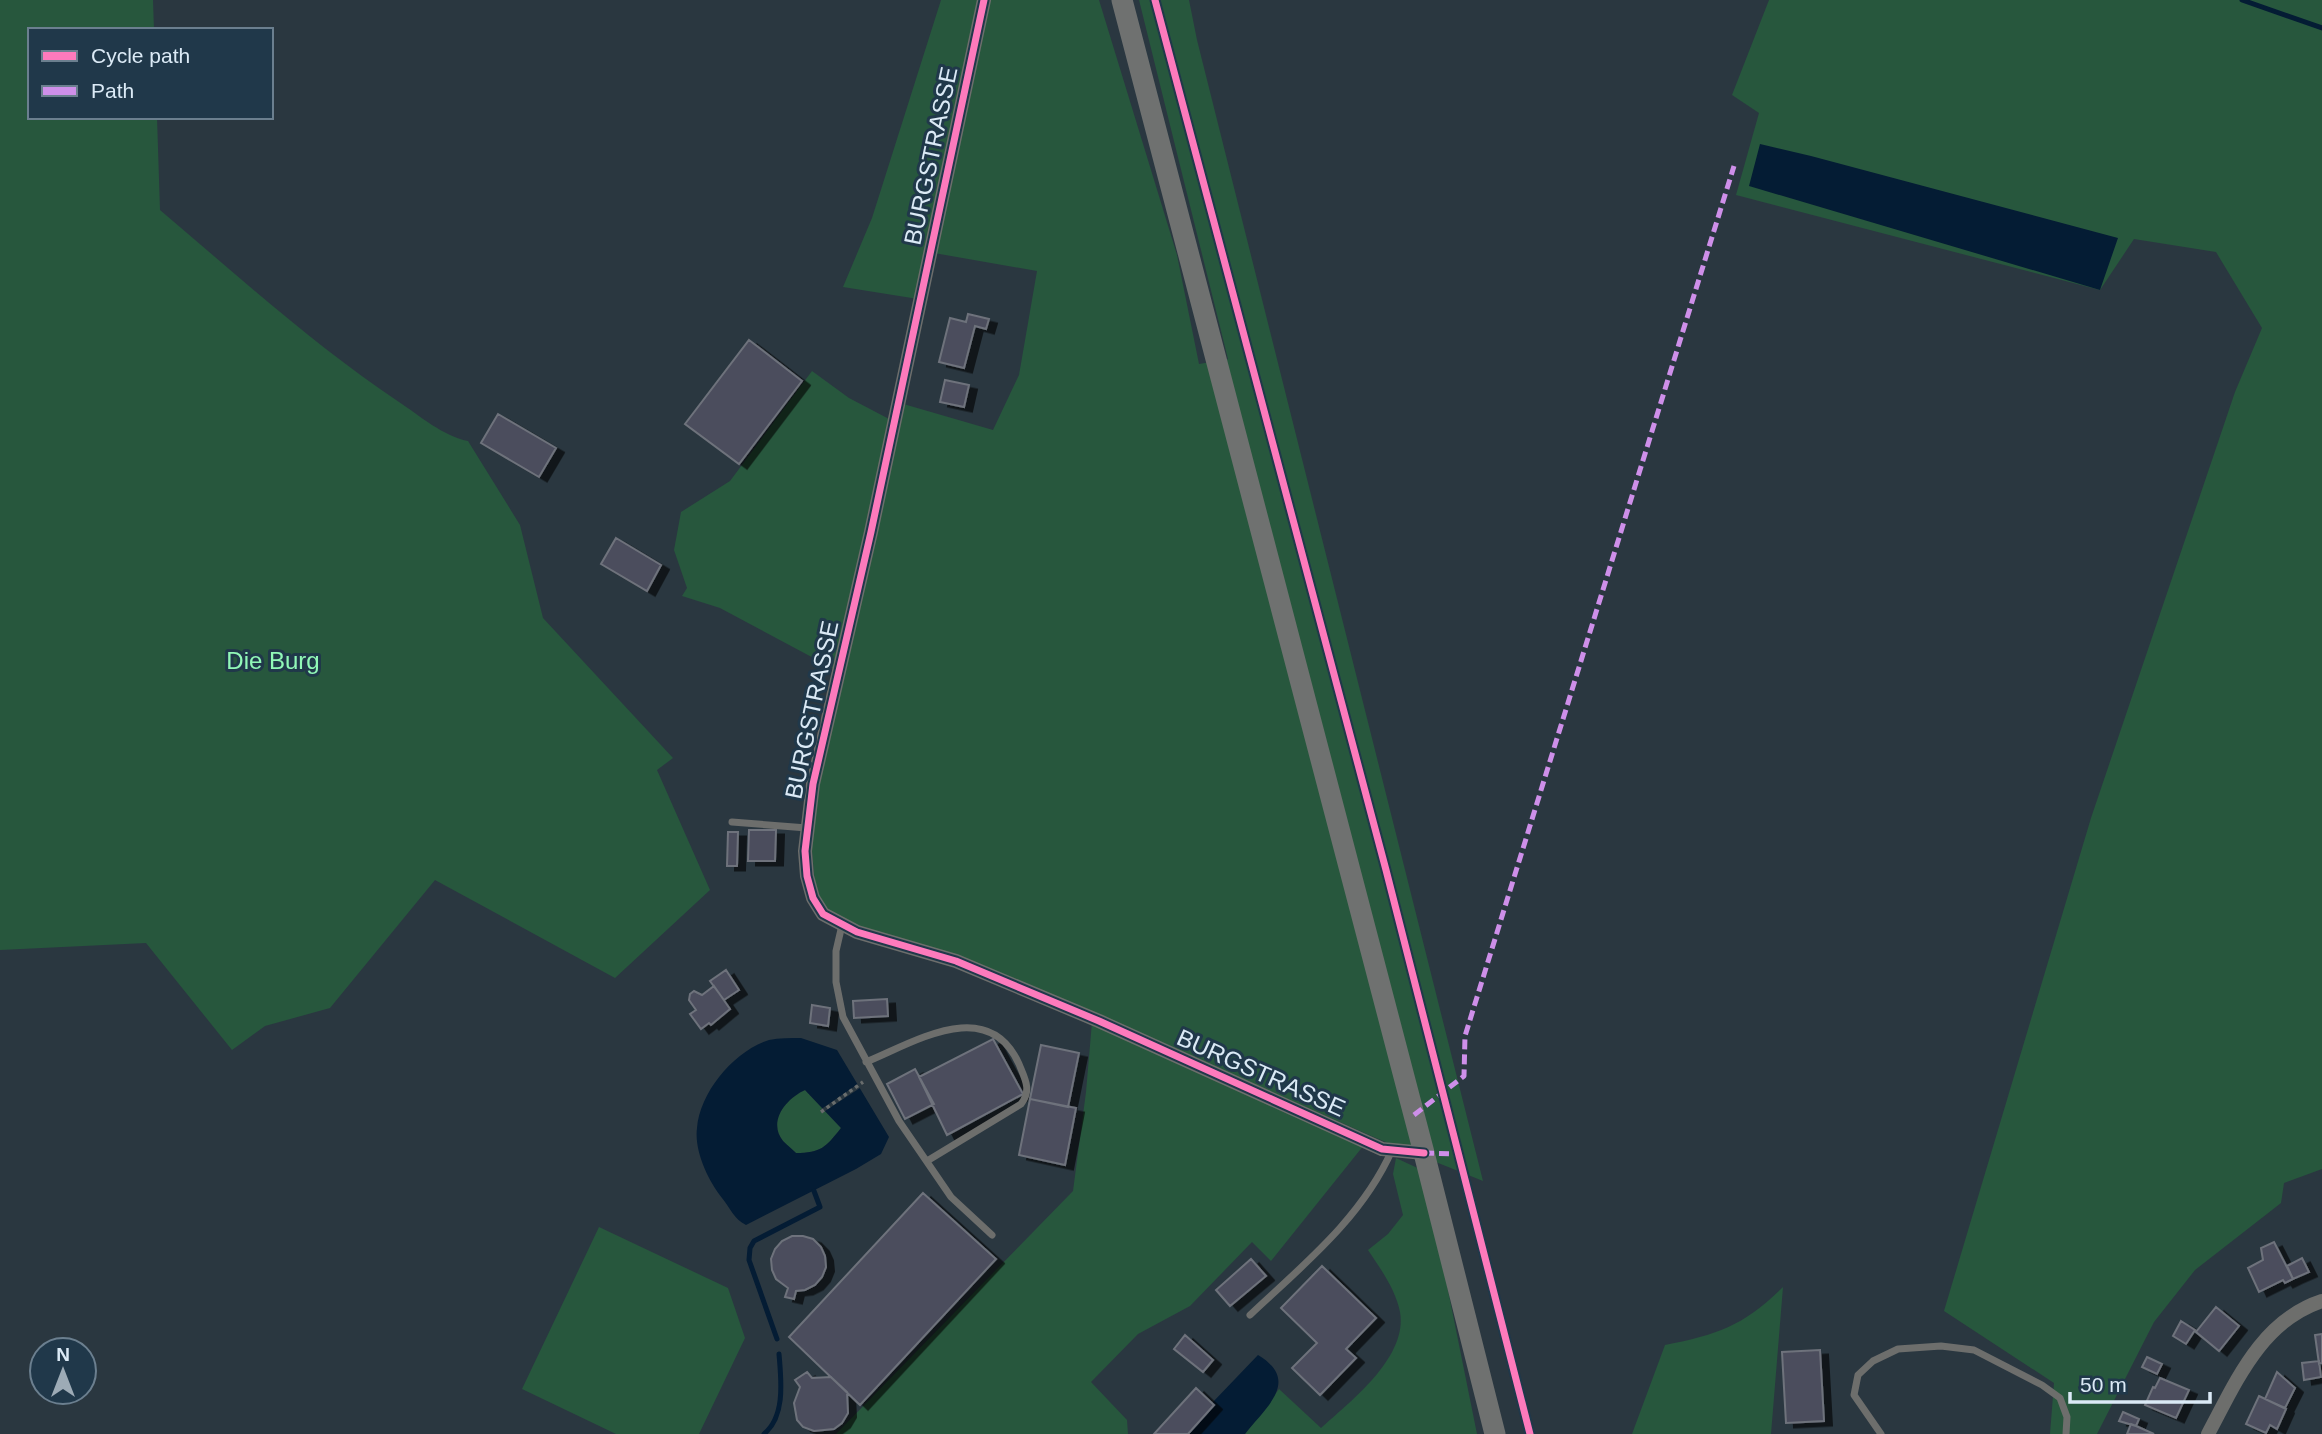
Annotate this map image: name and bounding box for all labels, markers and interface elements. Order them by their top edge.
legend [28,28,273,119]
text: Cycle path [91,44,190,67]
street label: BURGSTRASSE [898,64,963,247]
text: Path [91,79,134,102]
street label: BURGSTRASSE [779,618,844,801]
park label: Die Burg [226,647,320,674]
street label: BURGSTRASSE [1173,1023,1350,1122]
north arrow [28,1336,98,1406]
text: N [56,1344,70,1365]
scale bar [2070,1360,2210,1404]
text: 50 m [2080,1373,2127,1396]

